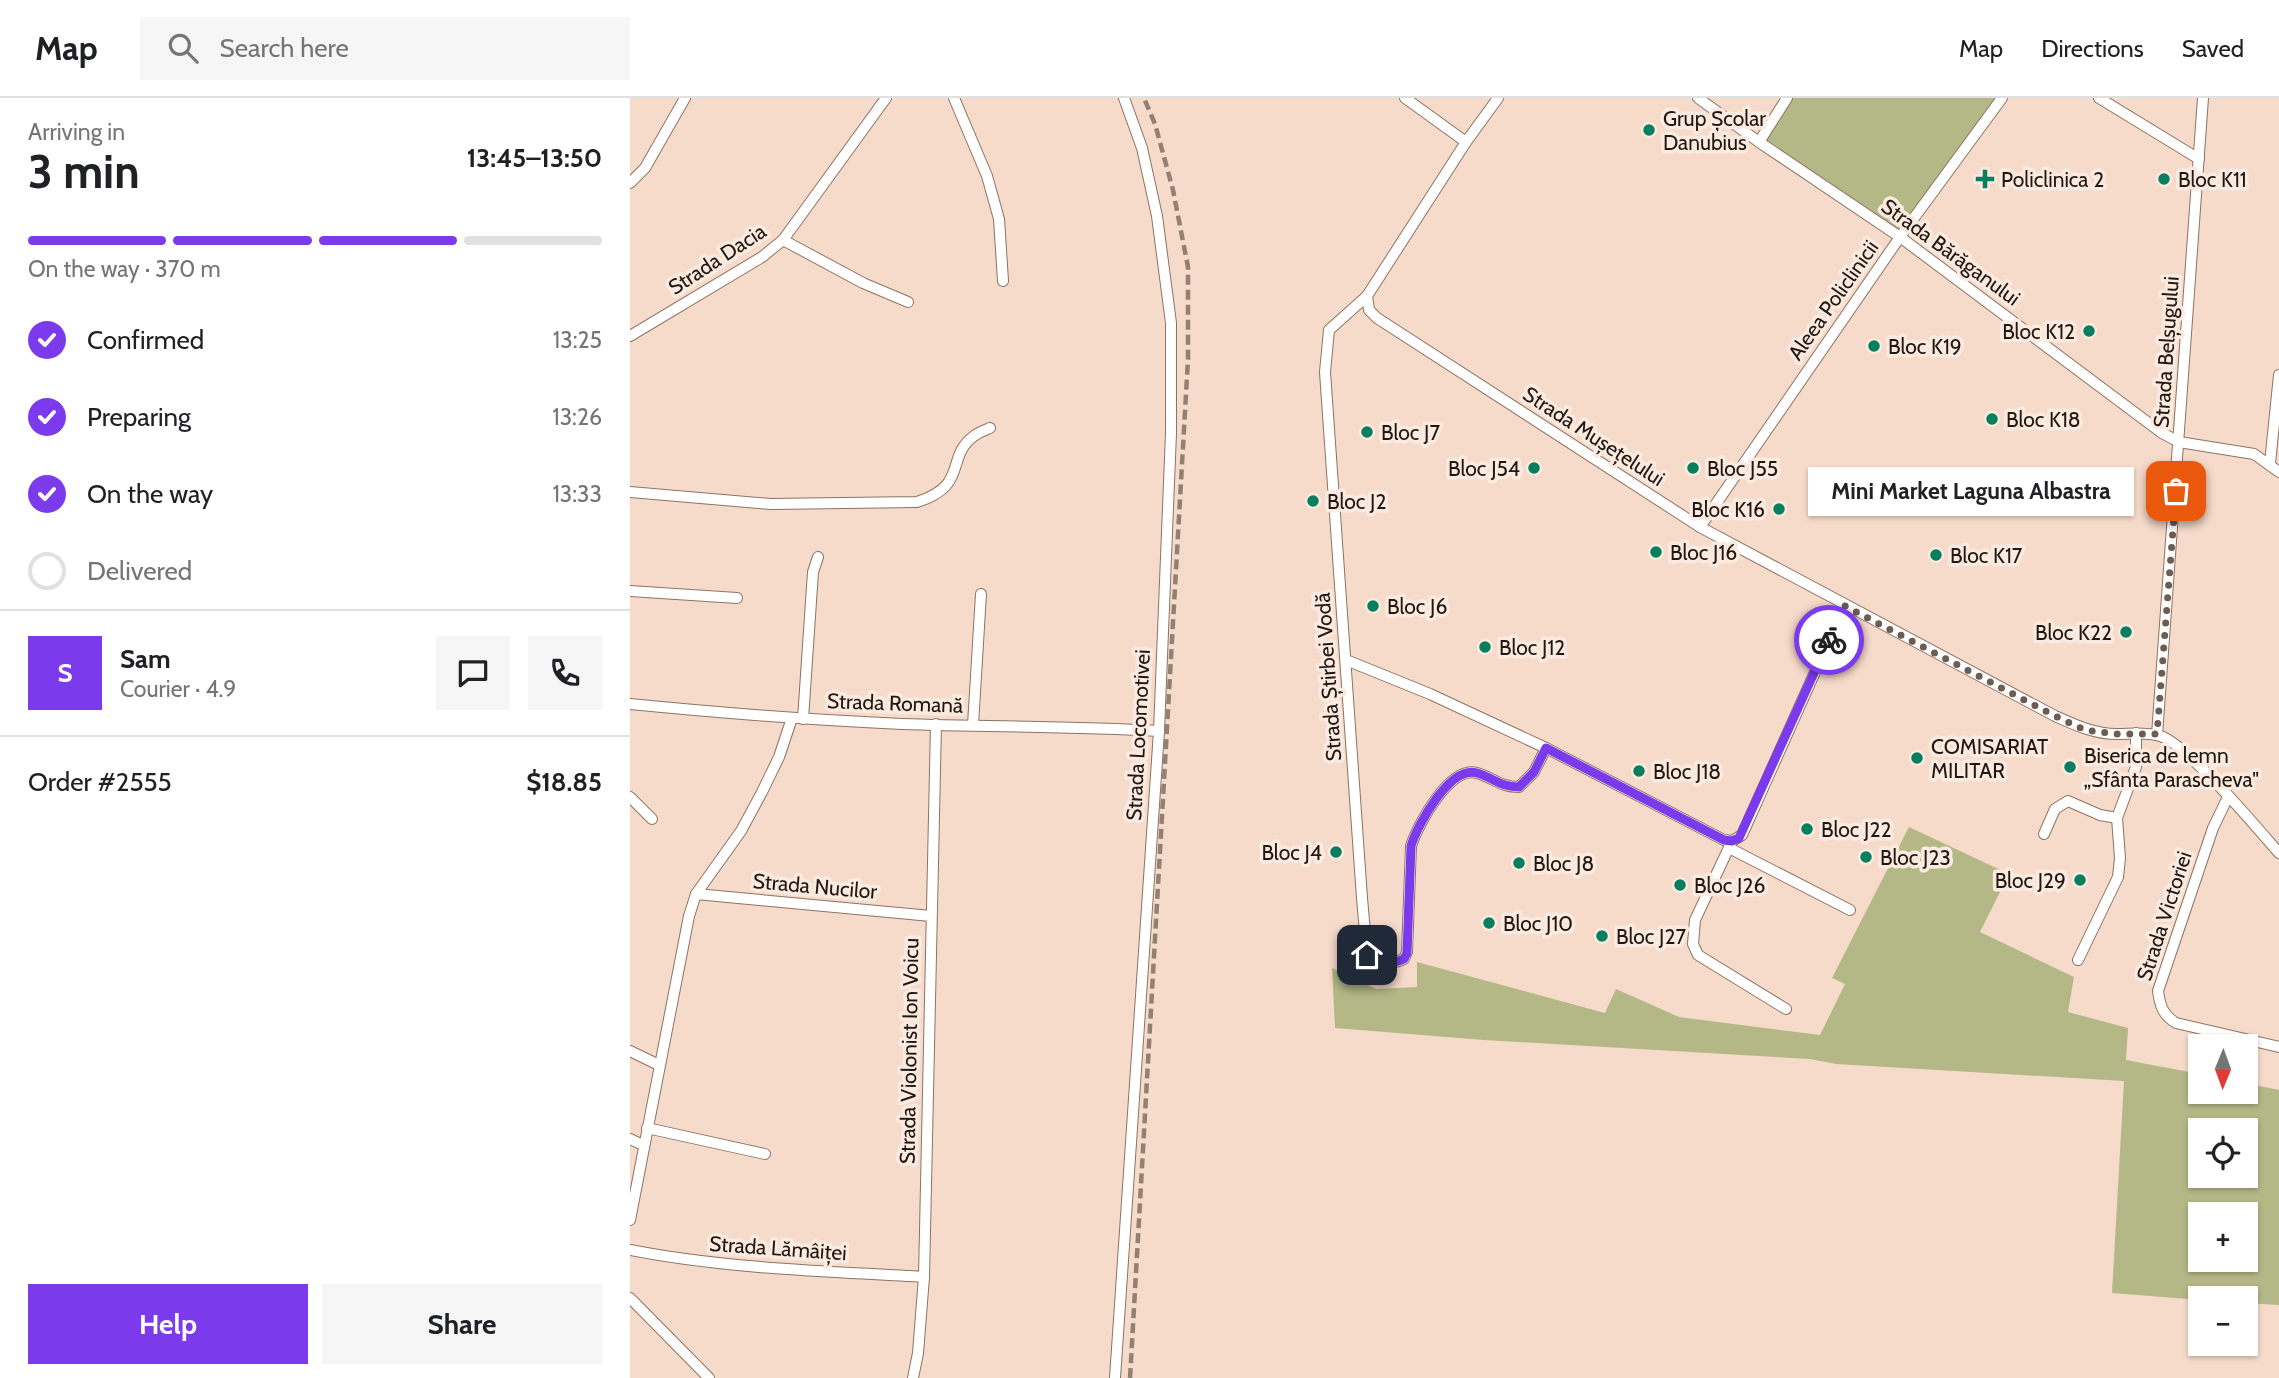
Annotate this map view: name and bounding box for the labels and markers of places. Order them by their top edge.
place label: Grup Școlar Danubius [1663,106,1766,155]
marker: Grup Școlar Danubius [1641,122,1657,138]
place label: Policlinica 2 [2001,167,2104,192]
place label: Bloc K11 [2178,167,2247,192]
marker: Policlinica 2 [1975,169,1995,189]
marker: Bloc K11 [2156,171,2172,187]
place label: Bloc K12 [2002,319,2075,344]
marker: Bloc K12 [2081,323,2097,339]
place label: Bloc K19 [1888,334,1962,359]
marker: Bloc K19 [1866,338,1882,354]
place label: Bloc K18 [2006,407,2081,432]
marker: Bloc K18 [1984,411,2000,427]
place label: Bloc J7 [1381,420,1440,445]
marker: Bloc J7 [1359,424,1375,440]
place label: Bloc J54 [1448,456,1520,481]
place label: Bloc J55 [1707,456,1778,481]
marker: Bloc J54 [1526,460,1542,476]
marker: Bloc J55 [1685,460,1701,476]
pin [2146,461,2206,521]
callout: Mini Market Laguna Albastra [1808,466,2134,516]
place label: Bloc J2 [1327,489,1386,514]
marker: Bloc J2 [1305,493,1321,509]
place label: Bloc K16 [1691,497,1765,522]
marker: Bloc K16 [1771,501,1787,517]
place label: Bloc J16 [1670,540,1737,565]
place label: Bloc K17 [1950,543,2023,568]
marker: Bloc J16 [1648,544,1664,560]
marker: Bloc K17 [1928,547,1944,563]
place label: Bloc J6 [1387,594,1447,619]
marker: Bloc J6 [1365,598,1381,614]
place label: Bloc K22 [2035,620,2112,645]
marker: Bloc K22 [2118,624,2134,640]
place label: Bloc J12 [1499,635,1565,660]
marker: Bloc J12 [1477,639,1493,655]
place label: COMISARIAT MILITAR [1931,734,2048,783]
place label: Biserica de lemn „Sfânta Parascheva" [2084,743,2259,792]
marker: COMISARIAT MILITAR [1909,750,1925,766]
place label: Bloc J18 [1653,759,1721,784]
marker: Biserica de lemn „Sfânta Parascheva" [2062,759,2078,775]
marker: Bloc J18 [1631,763,1647,779]
place label: Bloc J22 [1821,817,1891,842]
marker: Bloc J22 [1799,821,1815,837]
place label: Bloc J4 [1261,840,1322,865]
marker: Bloc J4 [1328,844,1344,860]
place label: Bloc J23 [1880,845,1951,870]
marker: Bloc J23 [1858,849,1874,865]
place label: Bloc J8 [1533,851,1594,876]
marker: Bloc J8 [1511,855,1527,871]
place label: Bloc J29 [1995,868,2066,893]
marker: Bloc J29 [2072,872,2088,888]
place label: Bloc J26 [1694,873,1765,898]
marker: Bloc J26 [1672,877,1688,893]
place label: Bloc J10 [1503,911,1573,936]
marker: Bloc J10 [1481,915,1497,931]
place label: Bloc J27 [1616,924,1686,949]
pin [1337,925,1397,985]
marker: Bloc J27 [1594,928,1610,944]

